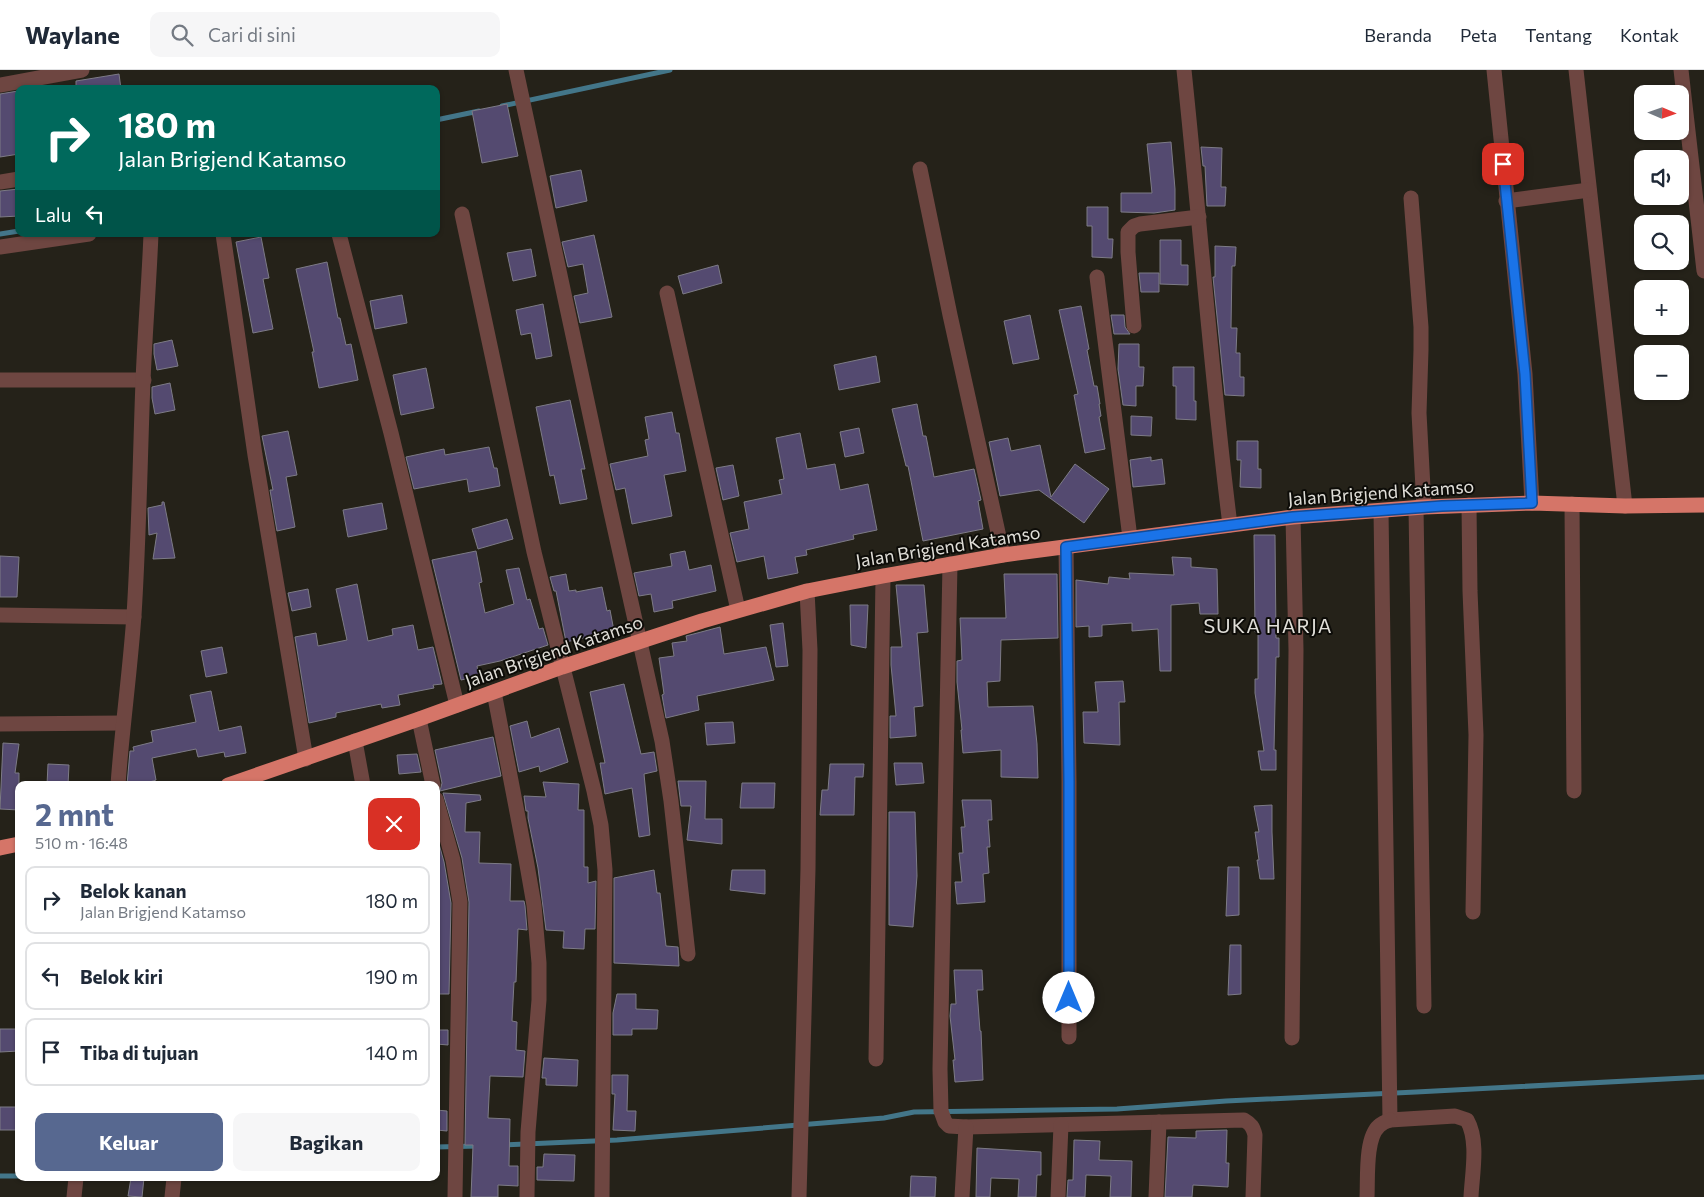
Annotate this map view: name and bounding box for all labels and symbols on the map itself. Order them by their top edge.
north arrow [1634,85,1689,140]
pin [1482,143,1524,185]
street label: Jalan Brigjend Katamso [1287,475,1475,509]
street label: Jalan Brigjend Katamso [854,521,1042,571]
street label: Jalan Brigjend Katamso [462,610,646,692]
district label: SUKA HARJA [1203,613,1333,637]
position arrow [1042,971,1094,1023]

